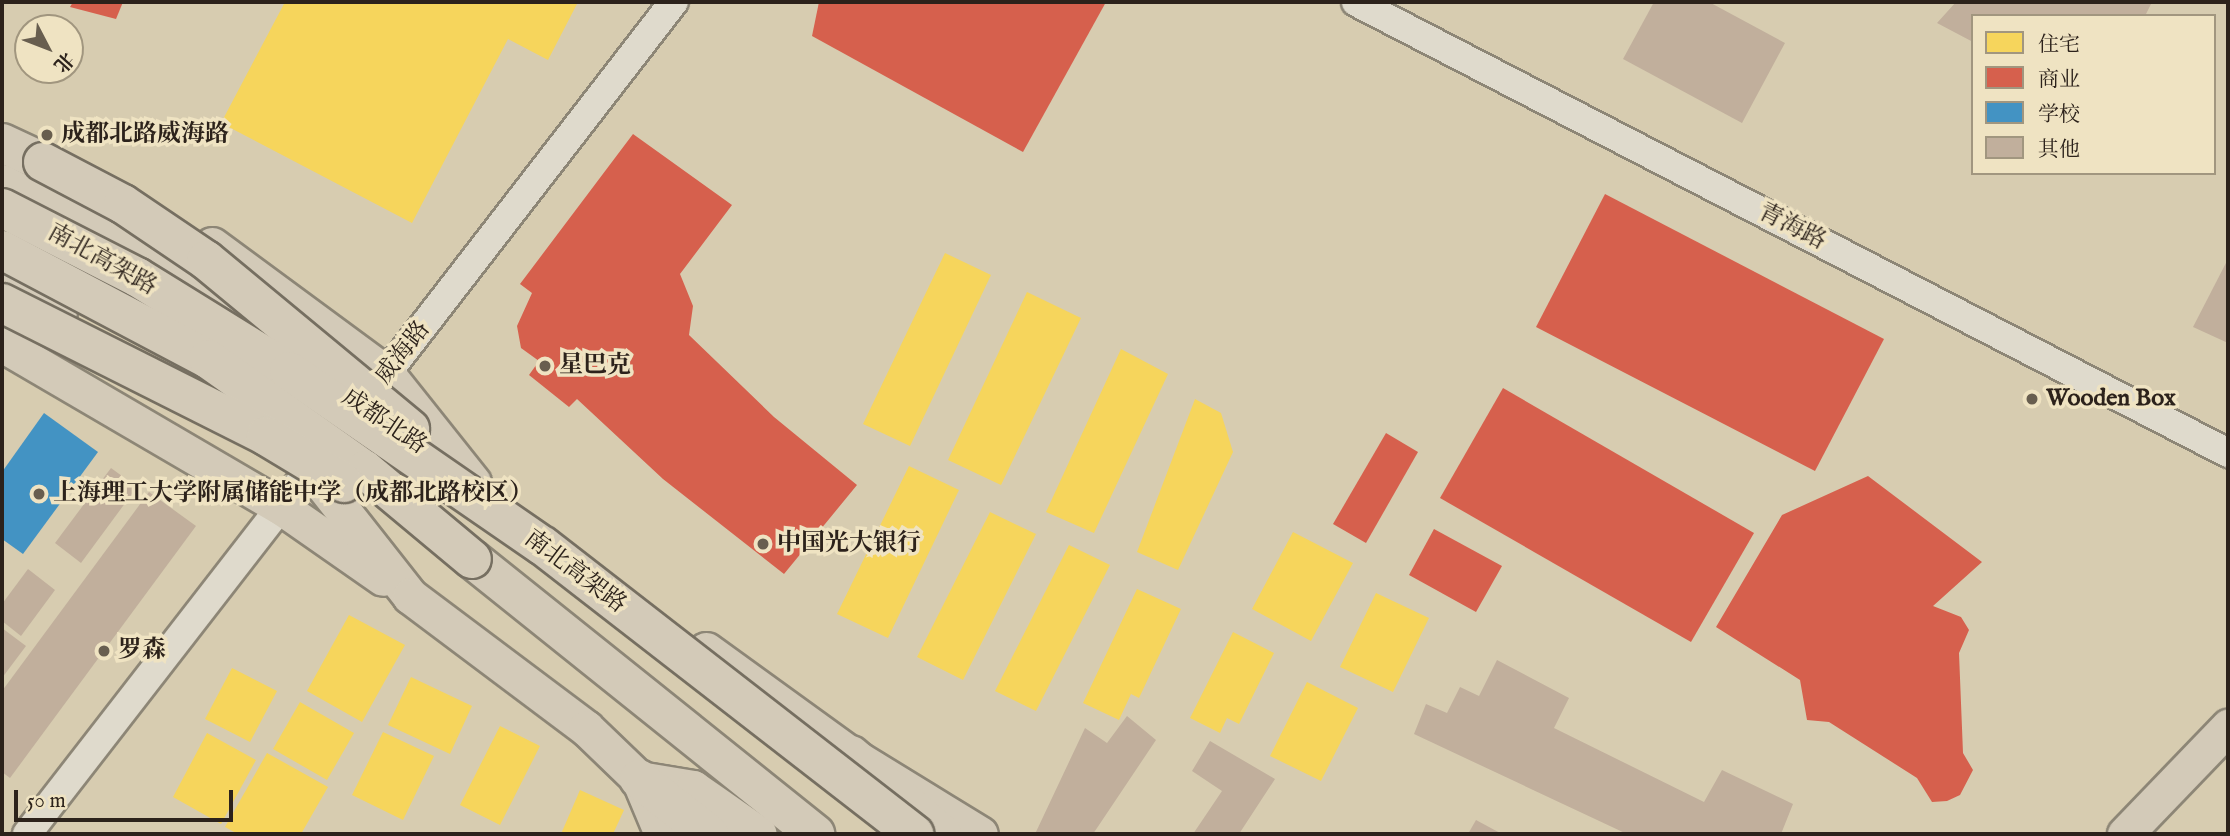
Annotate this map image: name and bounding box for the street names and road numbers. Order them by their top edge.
street label: 青海路 [1753,198,1831,256]
street label: 南北高架路 [43,218,161,302]
street label: 威海路 [369,316,437,390]
street label: 成都北路 [336,383,432,461]
street label: 南北高架路 [518,524,632,620]

